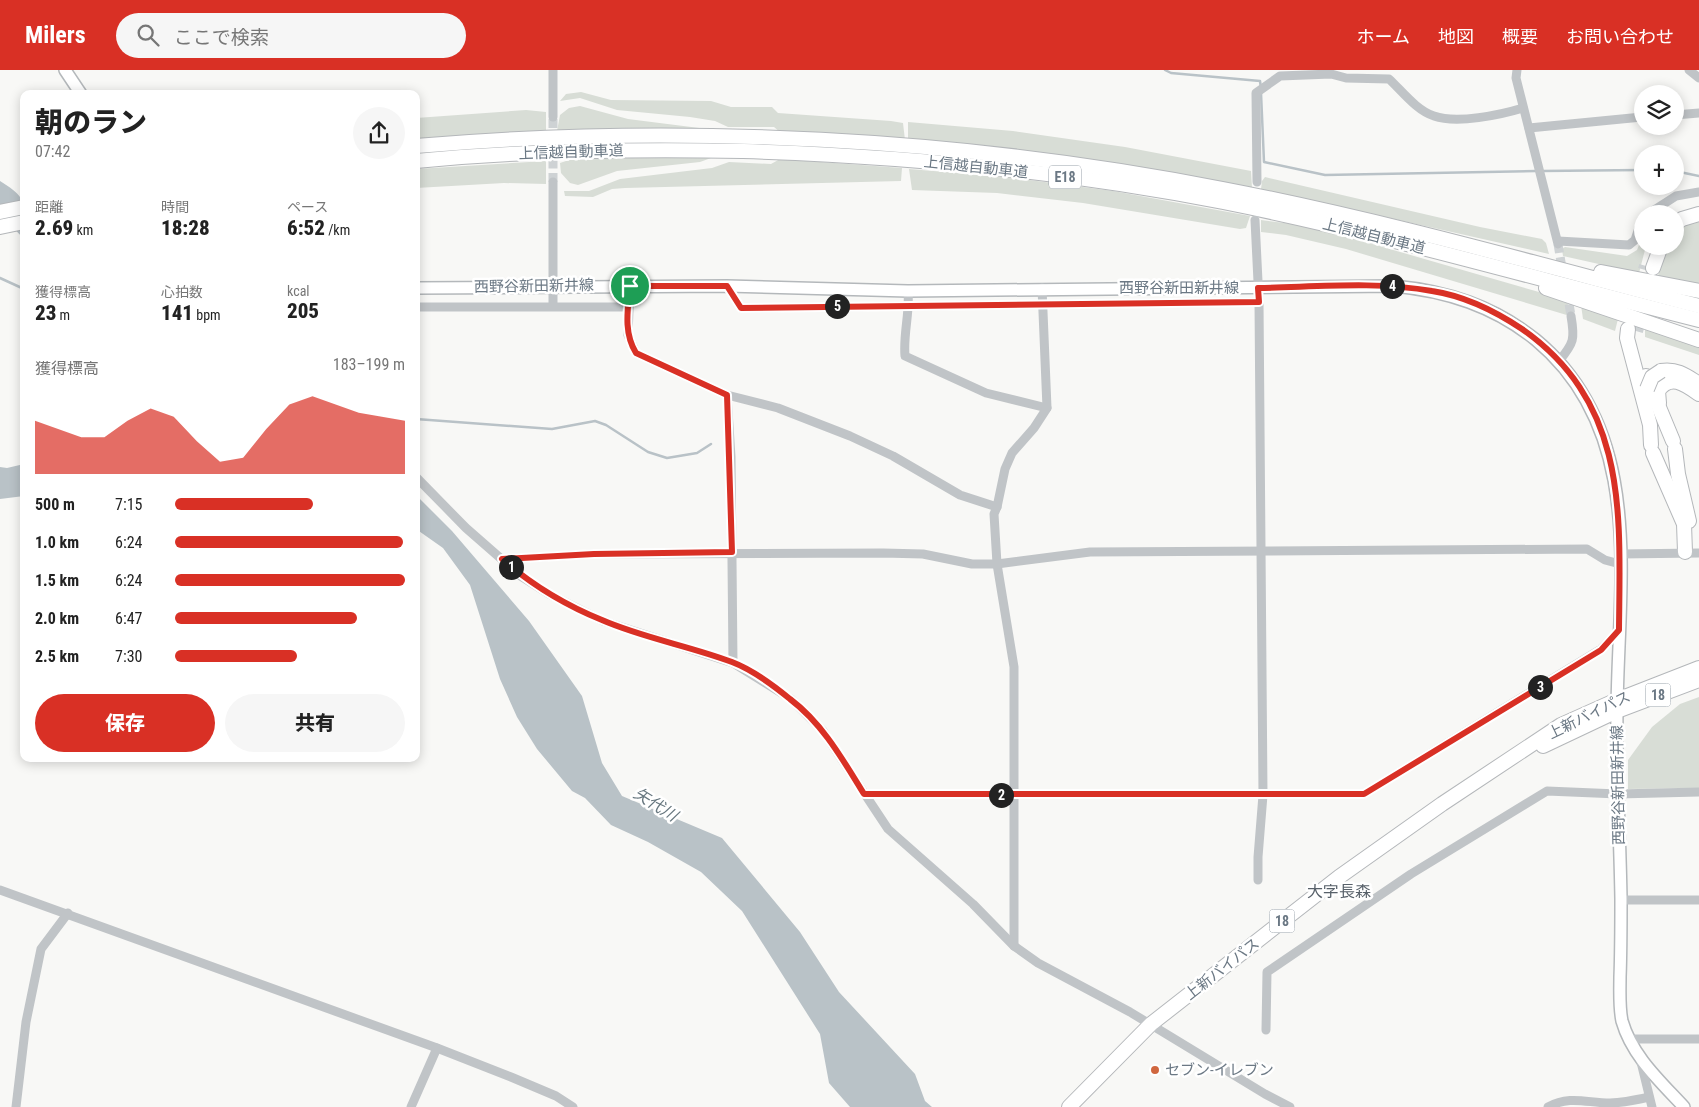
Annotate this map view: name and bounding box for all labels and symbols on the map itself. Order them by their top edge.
street label: 上信越自動車道 [518,141,624,163]
street label: 上信越自動車道 [923,153,1029,181]
road number: E18 [1049,165,1081,188]
street label: 上信越自動車道 [1321,215,1427,257]
pin [609,265,651,307]
pin: 4 [1380,274,1404,298]
street label: 西野谷新田新井線 [474,276,594,296]
street label: 西野谷新田新井線 [1119,279,1239,297]
pin: 5 [824,294,850,318]
pin: 1 [498,554,524,580]
pin: 3 [1528,674,1552,700]
road number: 18 [1646,684,1670,706]
street label: 上新バイパス [1545,687,1633,743]
street label: 西野谷新田新井線 [1608,725,1628,845]
pin: 2 [988,782,1014,808]
water label: 矢代川 [630,784,683,826]
district label: 大字長森 [1307,882,1371,901]
road number: 18 [1270,909,1294,932]
street label: 上新バイパス [1181,934,1263,1004]
place label: セブン-イレブン [1165,1061,1274,1079]
marker: セブン-イレブン [1149,1064,1161,1076]

